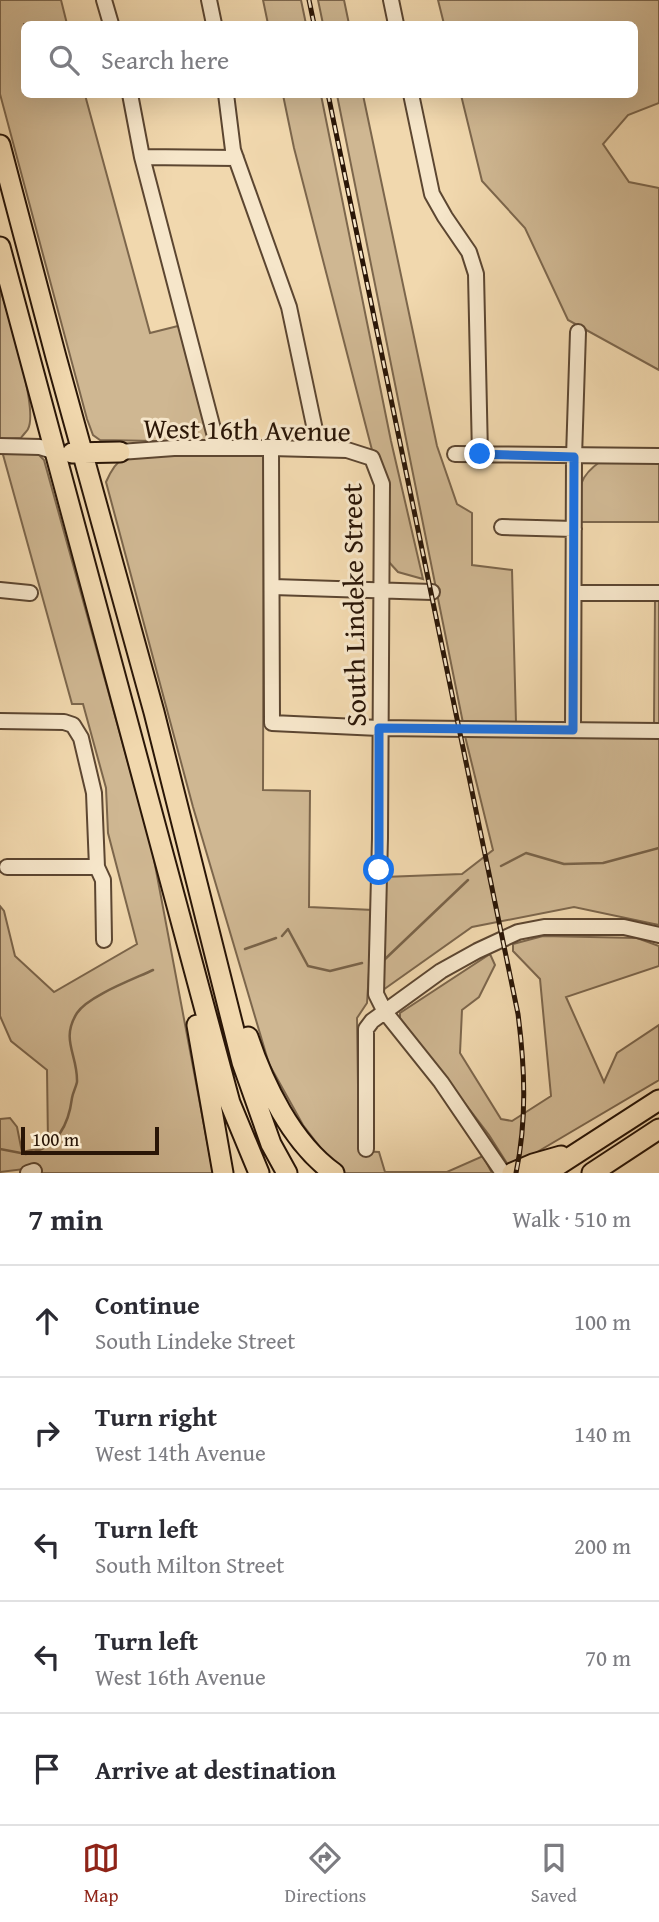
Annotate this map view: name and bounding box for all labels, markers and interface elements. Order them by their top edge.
search box [21,21,638,98]
text: Search here [101,40,229,79]
icon: search [45,41,83,79]
street label: West 16th Avenue [143,407,351,451]
route end [464,438,495,469]
street label: South Lindeke Street [330,483,376,727]
route start [363,854,394,885]
scale bar [21,1124,159,1156]
text: 100 m [32,1125,79,1153]
text: 7 min [28,1197,103,1241]
text: Walk · 510 m [512,1202,631,1235]
text: Continue [95,1285,200,1324]
icon: ahead [28,1302,66,1340]
text: 100 m [574,1305,631,1338]
text: South Lindeke Street [95,1324,295,1357]
text: Turn right [95,1397,217,1436]
icon: right [28,1414,66,1452]
text: 140 m [574,1417,631,1450]
text: West 14th Avenue [95,1436,266,1469]
text: Turn left [95,1509,198,1548]
icon: left [28,1526,66,1564]
text: 200 m [574,1529,631,1562]
text: South Milton Street [95,1548,284,1581]
text: Turn left [95,1621,198,1660]
icon: left [28,1638,66,1676]
text: 70 m [585,1641,631,1674]
text: West 16th Avenue [95,1660,266,1693]
icon: arrive [28,1750,66,1788]
text: Arrive at destination [95,1750,336,1789]
tab: Map [82,1839,120,1909]
tab: Directions [285,1839,366,1909]
tab: Saved [531,1839,577,1909]

